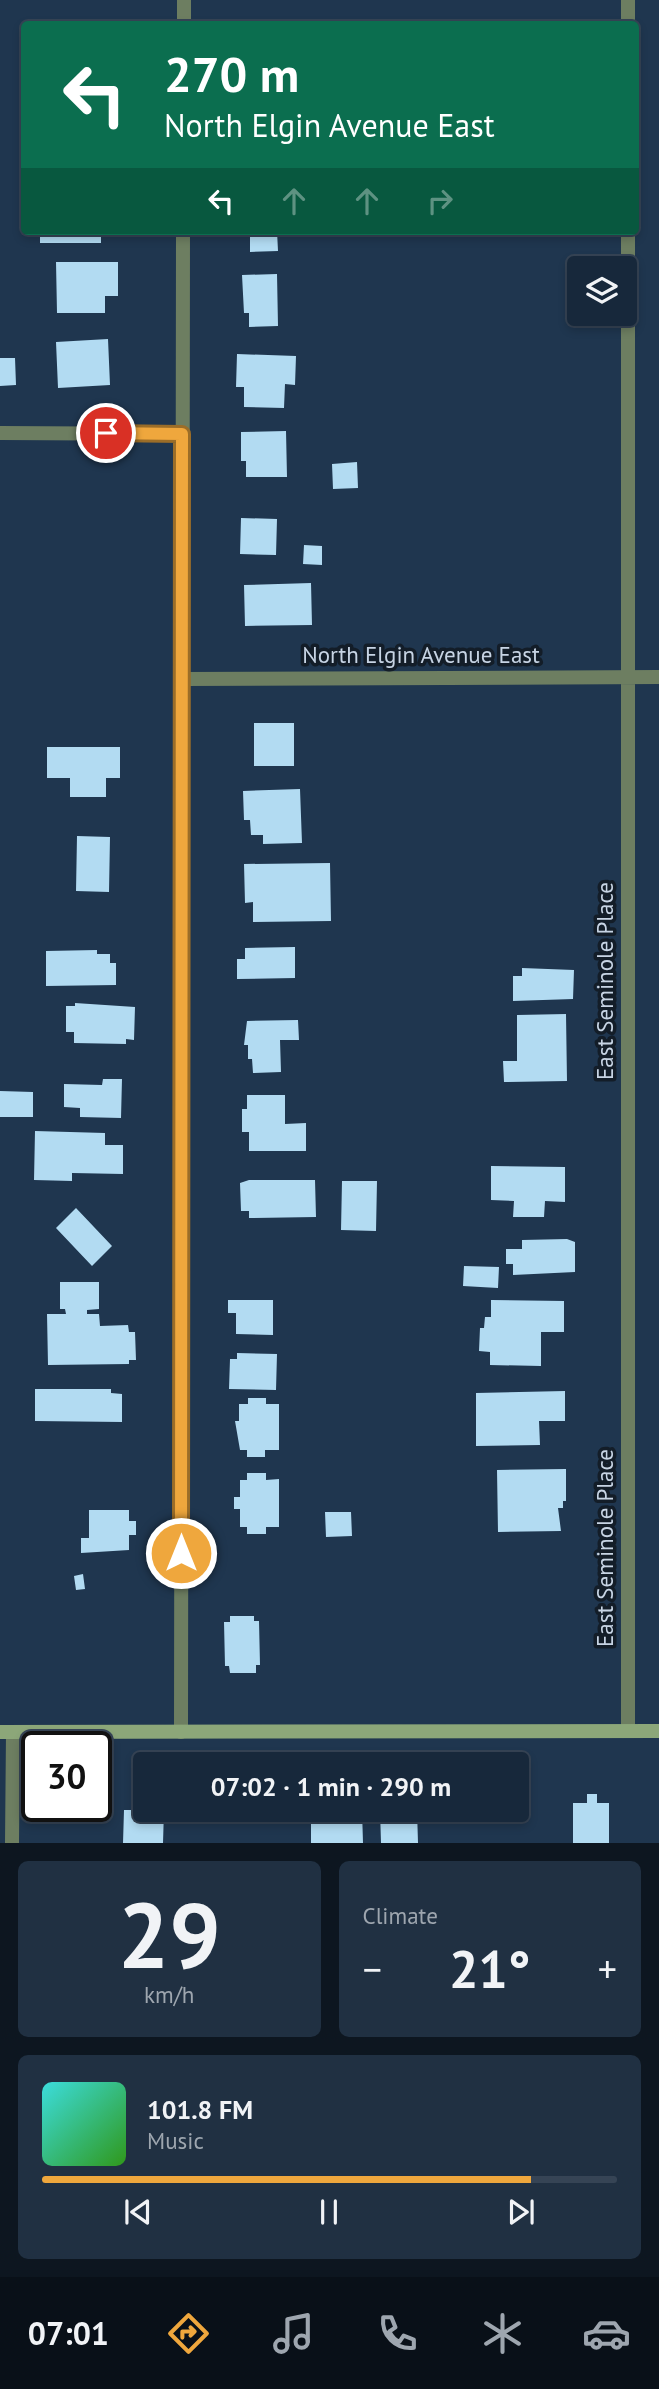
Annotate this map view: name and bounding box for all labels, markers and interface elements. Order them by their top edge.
text: 270 m [164,42,299,106]
icon: left [49,49,140,140]
text: North Elgin Avenue East [164,104,495,146]
icon: left [202,182,240,220]
icon: ahead [275,182,313,220]
icon: ahead [348,182,386,220]
icon: right [421,182,459,220]
map controls [567,256,637,326]
button: layers [567,256,637,326]
pin [76,403,136,463]
icon: arrive [87,414,125,452]
street label: North Elgin Avenue East [302,640,540,669]
street label: East Seminole Place [590,882,619,1080]
street label: East Seminole Place [590,1449,619,1647]
position arrow [144,1516,218,1590]
speed limit sign: 30 [21,1731,112,1822]
text: 07:02 · 1 min · 290 m [211,1770,451,1803]
text: 29 [118,1875,221,1993]
text: Climate [363,1901,438,1930]
text: 21° [449,1935,531,2002]
text: − [363,1944,382,1993]
text: + [598,1944,617,1993]
text: km/h [144,1980,194,2009]
text: 101.8 FM [147,2093,253,2126]
text: Music [147,2126,204,2155]
icon: previous [119,2193,157,2231]
icon: pause [310,2193,348,2231]
icon: next [502,2193,540,2231]
icon: directions [164,2309,213,2358]
icon: music [269,2309,318,2358]
icon: phone [373,2309,422,2358]
icon: climate [478,2309,527,2358]
icon: car [582,2309,631,2358]
text: 07:01 [28,2312,109,2354]

